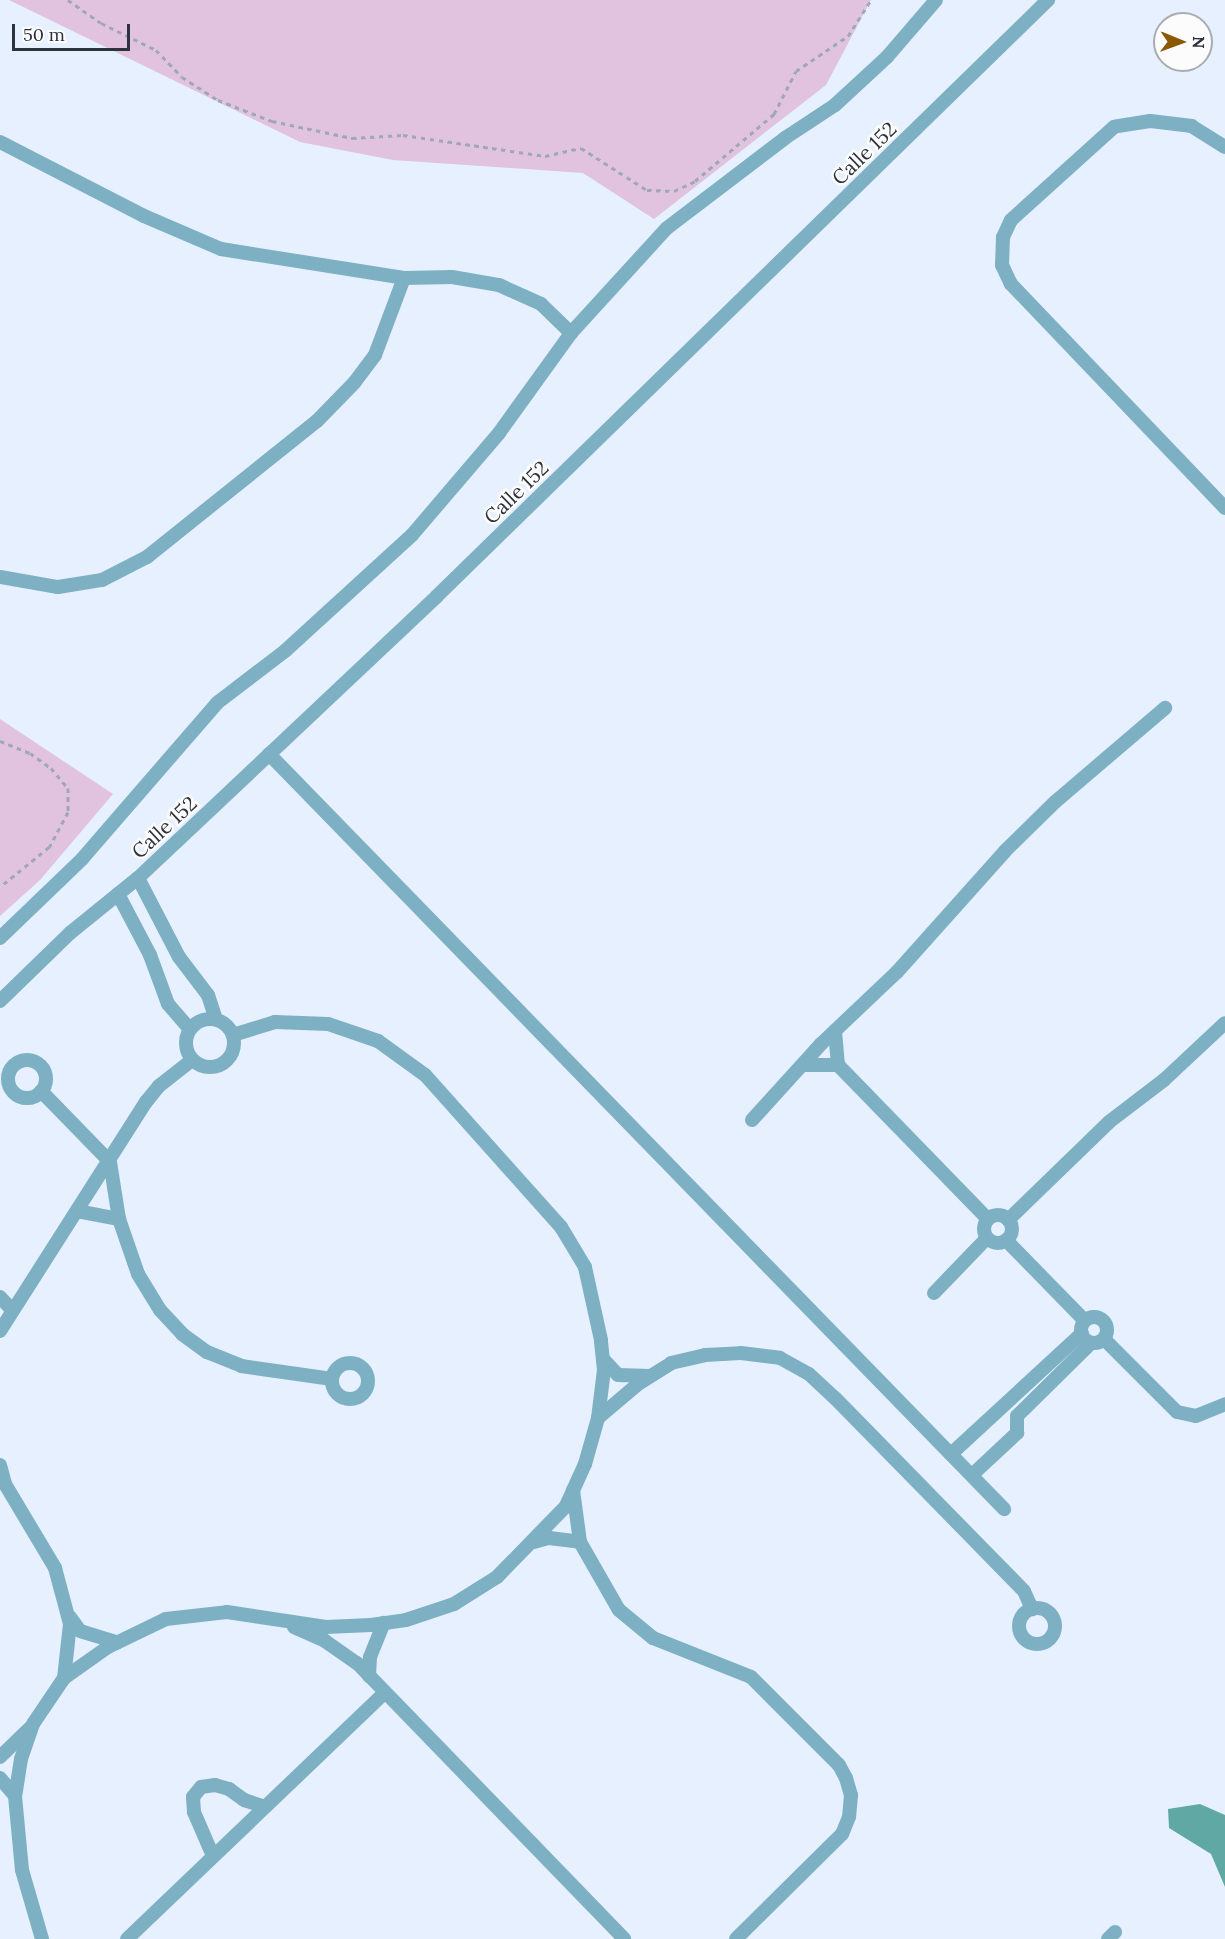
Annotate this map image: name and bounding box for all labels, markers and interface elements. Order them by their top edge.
scale bar [15,12,134,50]
north arrow [1153,12,1213,72]
text: 50 m [23,23,65,46]
text: N [1189,36,1209,49]
street label: Calle 152 [827,117,901,189]
street label: Calle 152 [479,456,553,528]
street label: Calle 152 [126,791,202,863]

